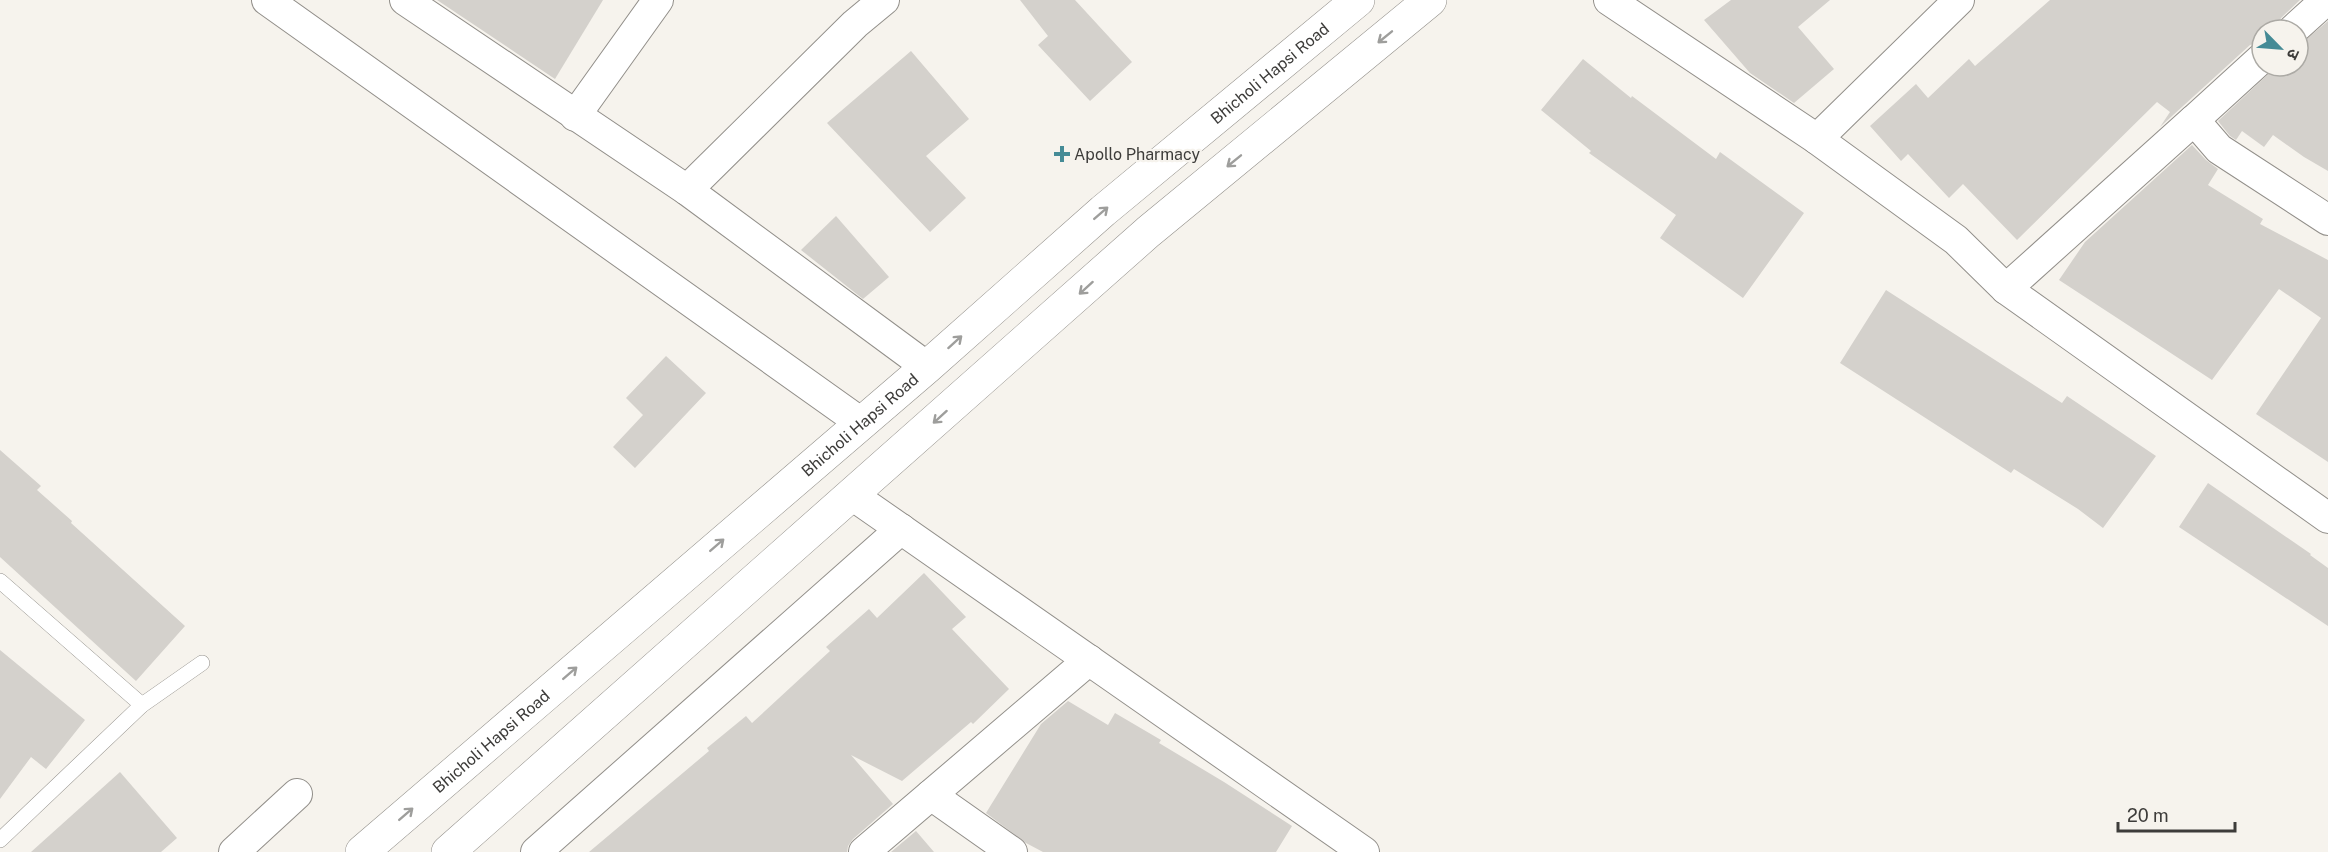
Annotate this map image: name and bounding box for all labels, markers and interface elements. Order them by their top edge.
north arrow [2250,18,2310,78]
street label: Bhicholi Hapsi Road [1207,19,1333,128]
one-way arrow [1377,31,1393,44]
text: उ [2282,46,2304,63]
place label: Apollo Pharmacy [1074,145,1201,164]
marker: Apollo Pharmacy [1055,147,1069,161]
one-way arrow [1227,154,1242,168]
one-way arrow [1093,206,1109,219]
one-way arrow [1079,281,1094,295]
one-way arrow [947,335,962,349]
street label: Bhicholi Hapsi Road [798,370,922,480]
one-way arrow [933,410,948,424]
one-way arrow [709,538,724,552]
one-way arrow [562,666,578,679]
street label: Bhicholi Hapsi Road [429,686,554,797]
scale bar [2118,795,2235,833]
text: 20 m [2127,805,2169,826]
one-way arrow [398,807,413,821]

